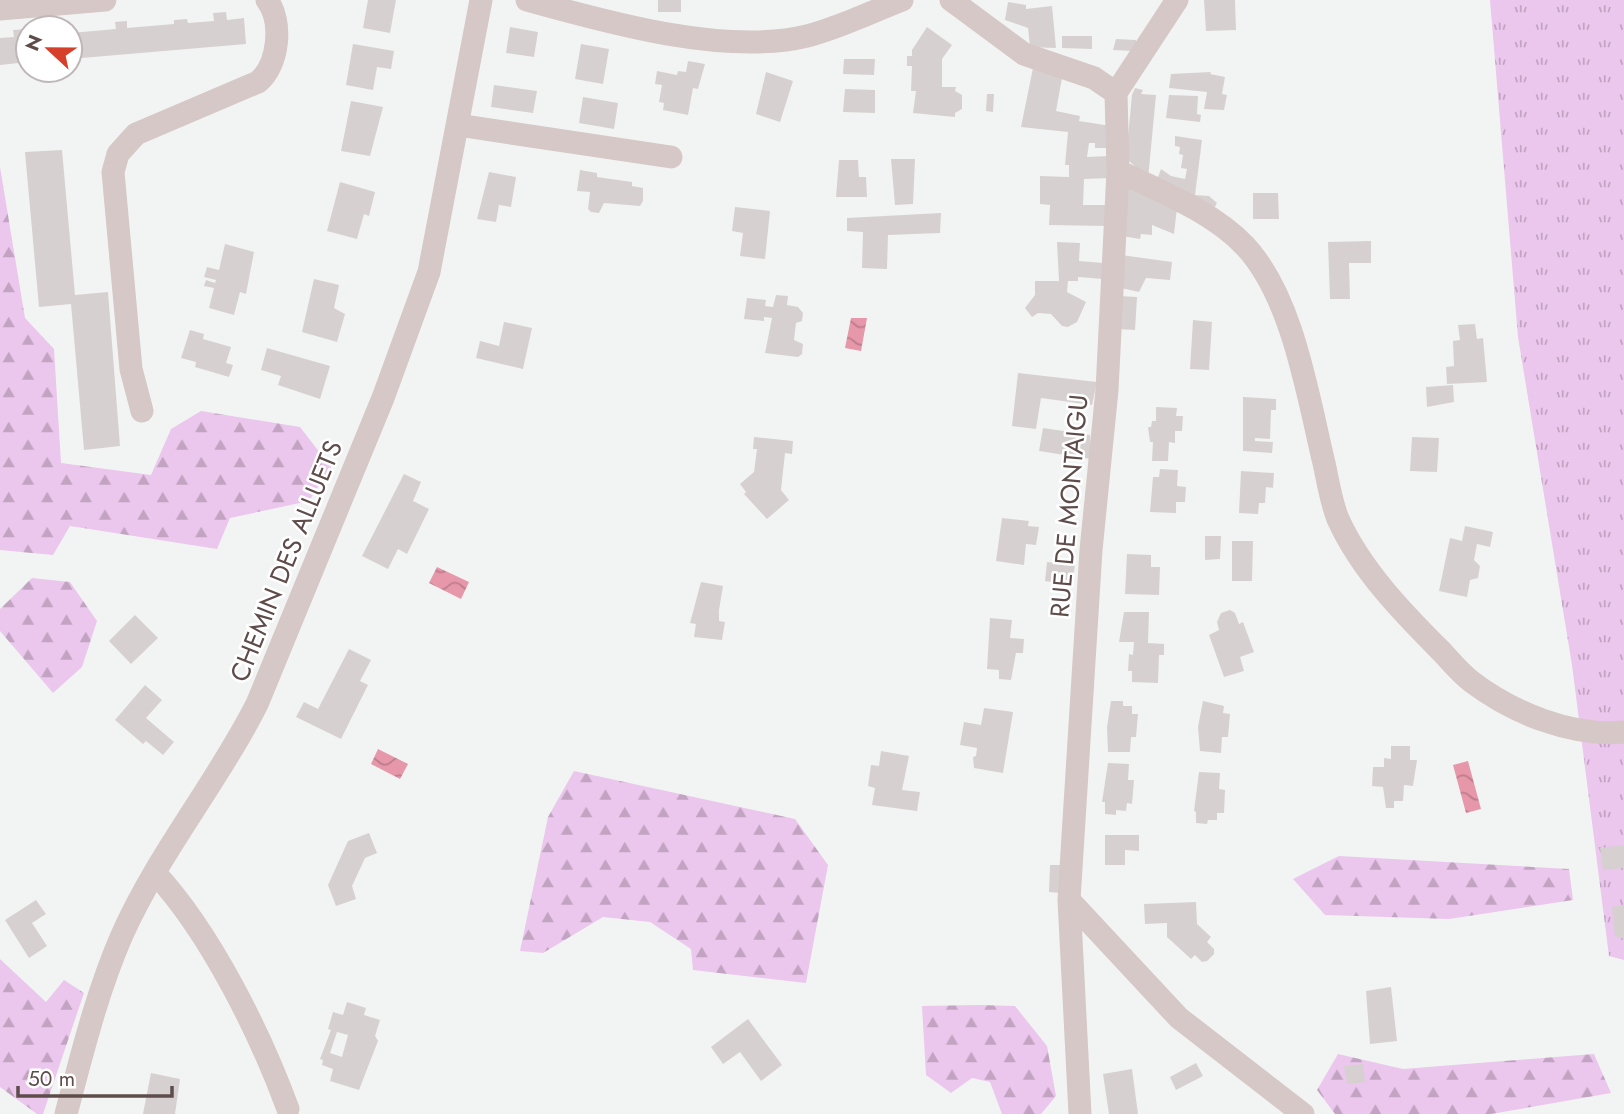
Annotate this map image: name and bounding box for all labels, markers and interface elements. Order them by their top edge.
north arrow [14,14,84,84]
text: N [18,31,49,55]
street label: RUE DE MONTAIGU [1040,393,1098,619]
street label: CHEMIN DES ALLUETS [220,434,352,688]
scale bar [18,1054,172,1098]
text: 50 m [28,1064,75,1094]

